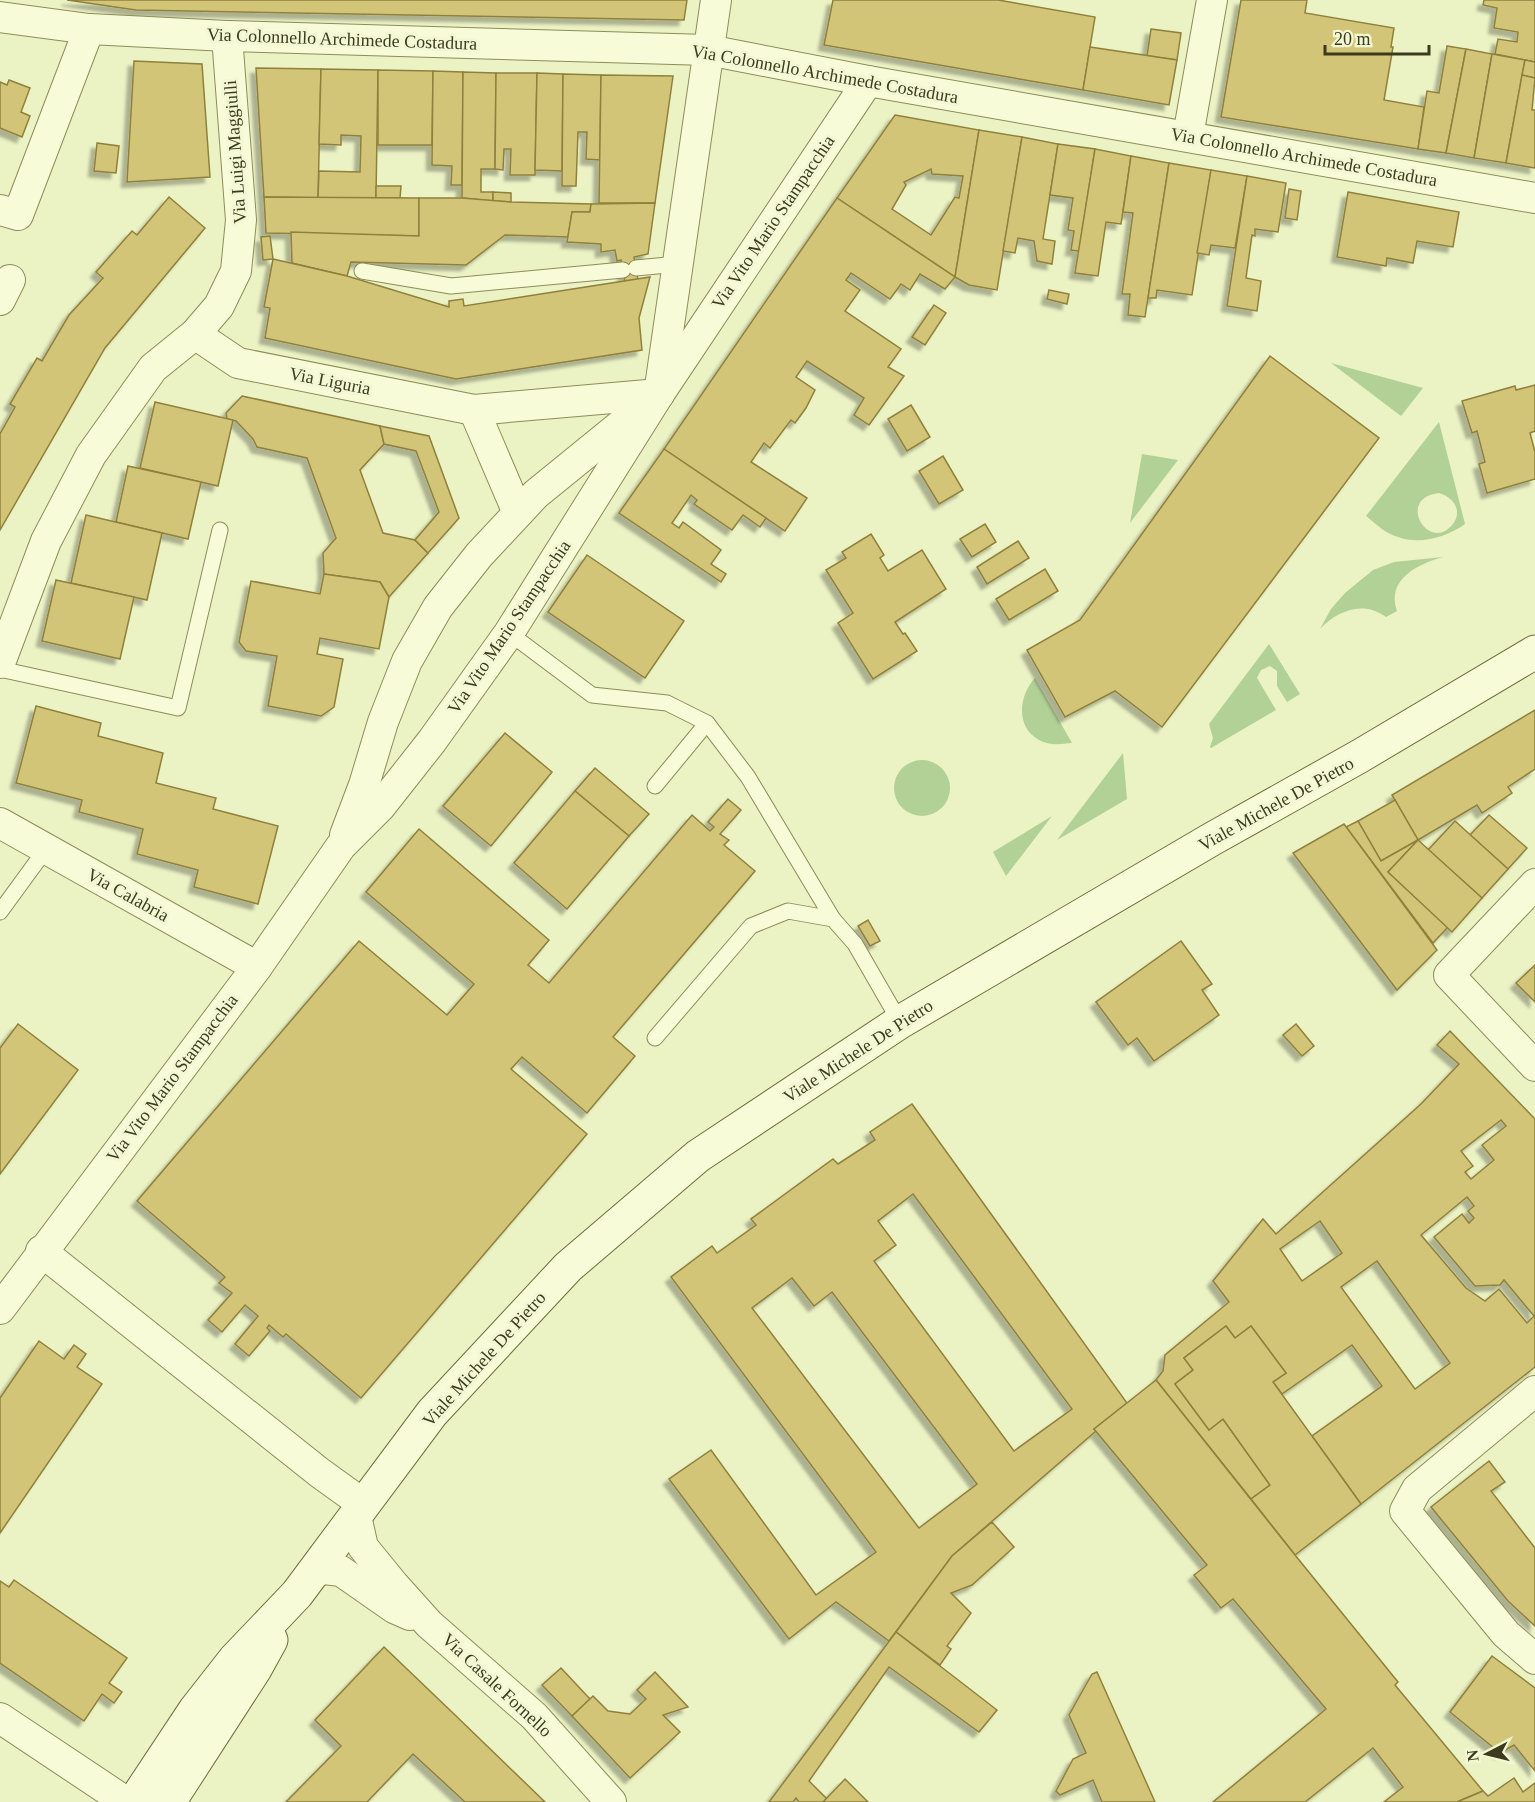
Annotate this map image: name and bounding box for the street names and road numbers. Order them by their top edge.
street label: Via Colonnello Archimede Costadura [207,24,477,54]
street label: Via Colonnello Archimede Costadura [690,41,960,107]
street label: Via Luigi Maggiulli [220,80,250,224]
street label: Via Colonnello Archimede Costadura [1169,124,1439,190]
street label: Via Vito Mario Stampacchia [707,131,839,313]
street label: Via Liguria [288,363,372,399]
street label: Via Vito Mario Stampacchia [443,536,575,718]
street label: Viale Michele De Pietro [1195,753,1357,855]
street label: Via Calabria [84,864,172,926]
street label: Via Vito Mario Stampacchia [102,990,242,1166]
street label: Viale Michele De Pietro [779,995,937,1107]
street label: Viale Michele De Pietro [418,1288,550,1430]
street label: Via Casale Fornello [438,1629,556,1741]

